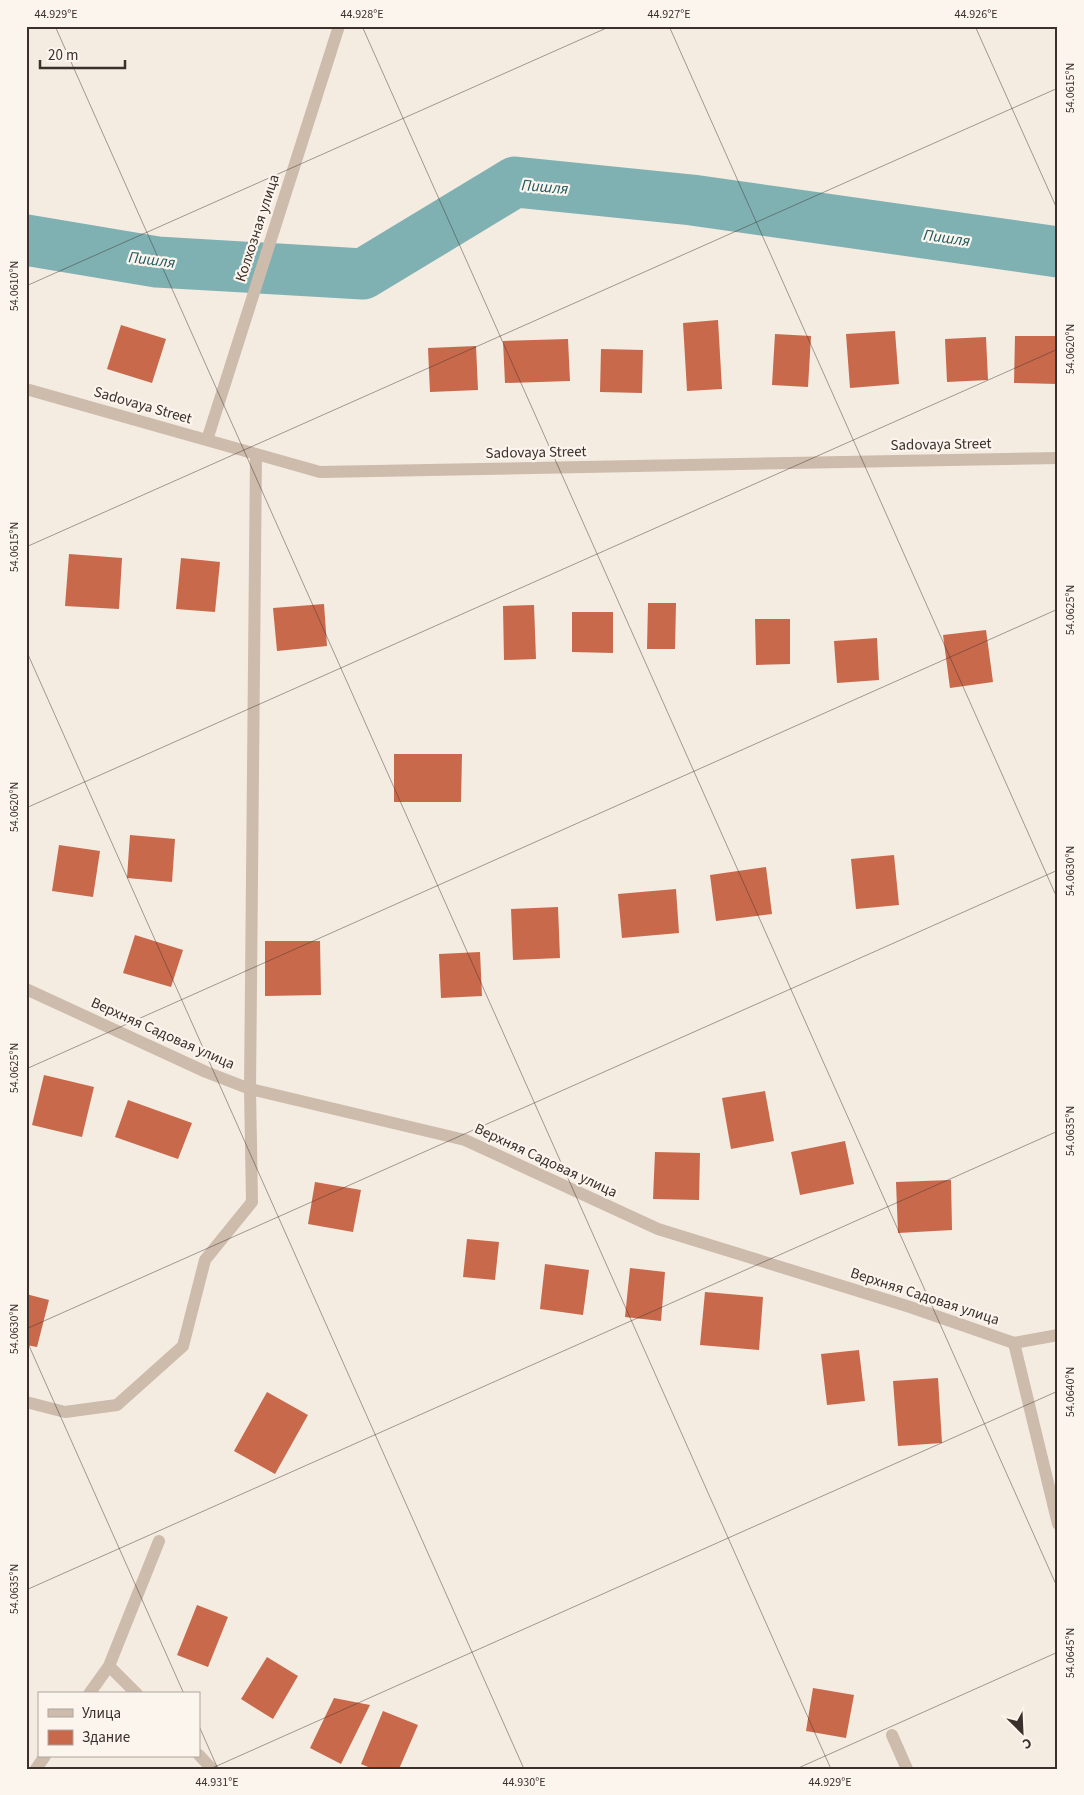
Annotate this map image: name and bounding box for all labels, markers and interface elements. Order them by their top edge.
text: 44.929°E [34,6,78,23]
text: 44.928°E [340,6,384,23]
text: 44.927°E [647,6,691,23]
text: 44.926°E [954,6,998,23]
scale bar [40,38,125,70]
text: 20 m [48,45,78,66]
text: 54.0615°N [1062,63,1079,113]
street label: Колхозная улица [230,172,285,285]
water label: Пишля [520,174,570,200]
water label: Пишля [922,224,972,252]
water label: Пишля [127,246,177,274]
text: 54.0610°N [6,261,23,311]
text: 54.0620°N [1062,324,1079,374]
street label: Sadovaya Street [91,381,194,430]
street label: Sadovaya Street [890,433,992,456]
street label: Sadovaya Street [485,441,587,464]
text: 54.0615°N [6,522,23,572]
text: 54.0625°N [1062,585,1079,635]
text: 54.0620°N [6,782,23,832]
text: 54.0630°N [1062,846,1079,896]
street label: Верхняя Садовая улица [88,992,238,1075]
text: 54.0625°N [6,1043,23,1093]
text: 54.0635°N [1062,1106,1079,1156]
street label: Верхняя Садовая улица [471,1118,621,1203]
street label: Верхняя Садовая улица [848,1262,1002,1330]
text: 54.0630°N [6,1304,23,1354]
text: 54.0640°N [1062,1367,1079,1417]
text: 54.0635°N [6,1564,23,1614]
text: 54.0645°N [1062,1628,1079,1678]
legend [38,1692,200,1758]
text: Улица [82,1703,121,1724]
north arrow [996,1708,1046,1758]
text: Здание [82,1727,130,1748]
text: С [1019,1732,1035,1754]
text: 44.931°E [195,1774,239,1791]
text: 44.930°E [502,1774,546,1791]
text: 44.929°E [808,1774,852,1791]

